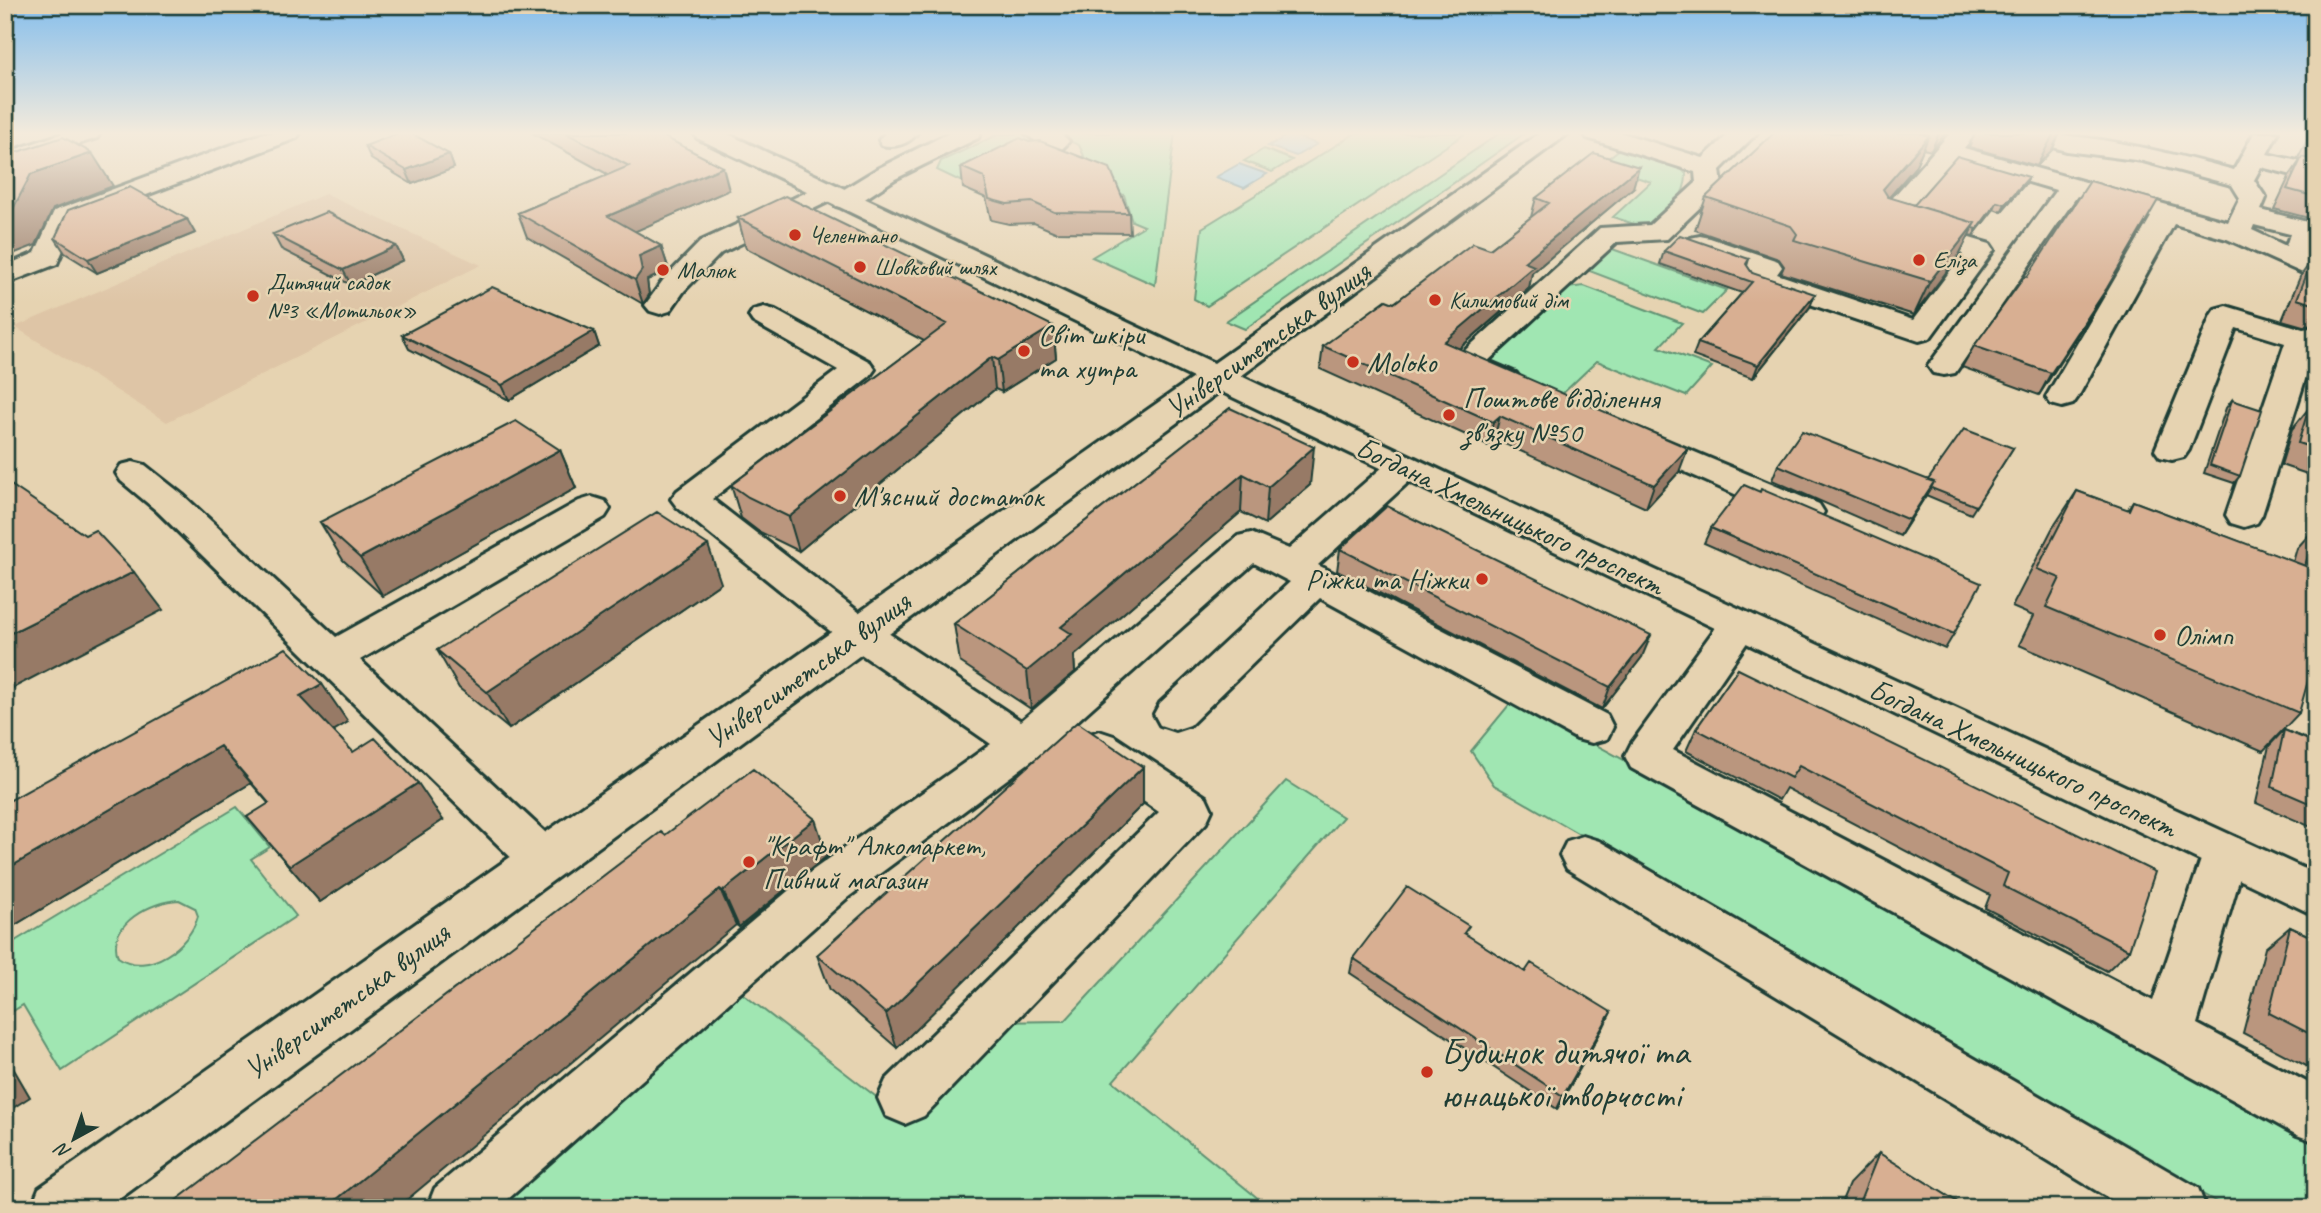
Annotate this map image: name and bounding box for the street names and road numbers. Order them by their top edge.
street label: Університетська вулиця [1158,252,1379,427]
street label: Богдана Хмельницького проспект [1350,428,1672,605]
street label: Університетська вулиця [698,582,919,757]
street label: Богдана Хмельницького проспект [1863,670,2185,847]
street label: Університетська вулиця [237,913,458,1088]

